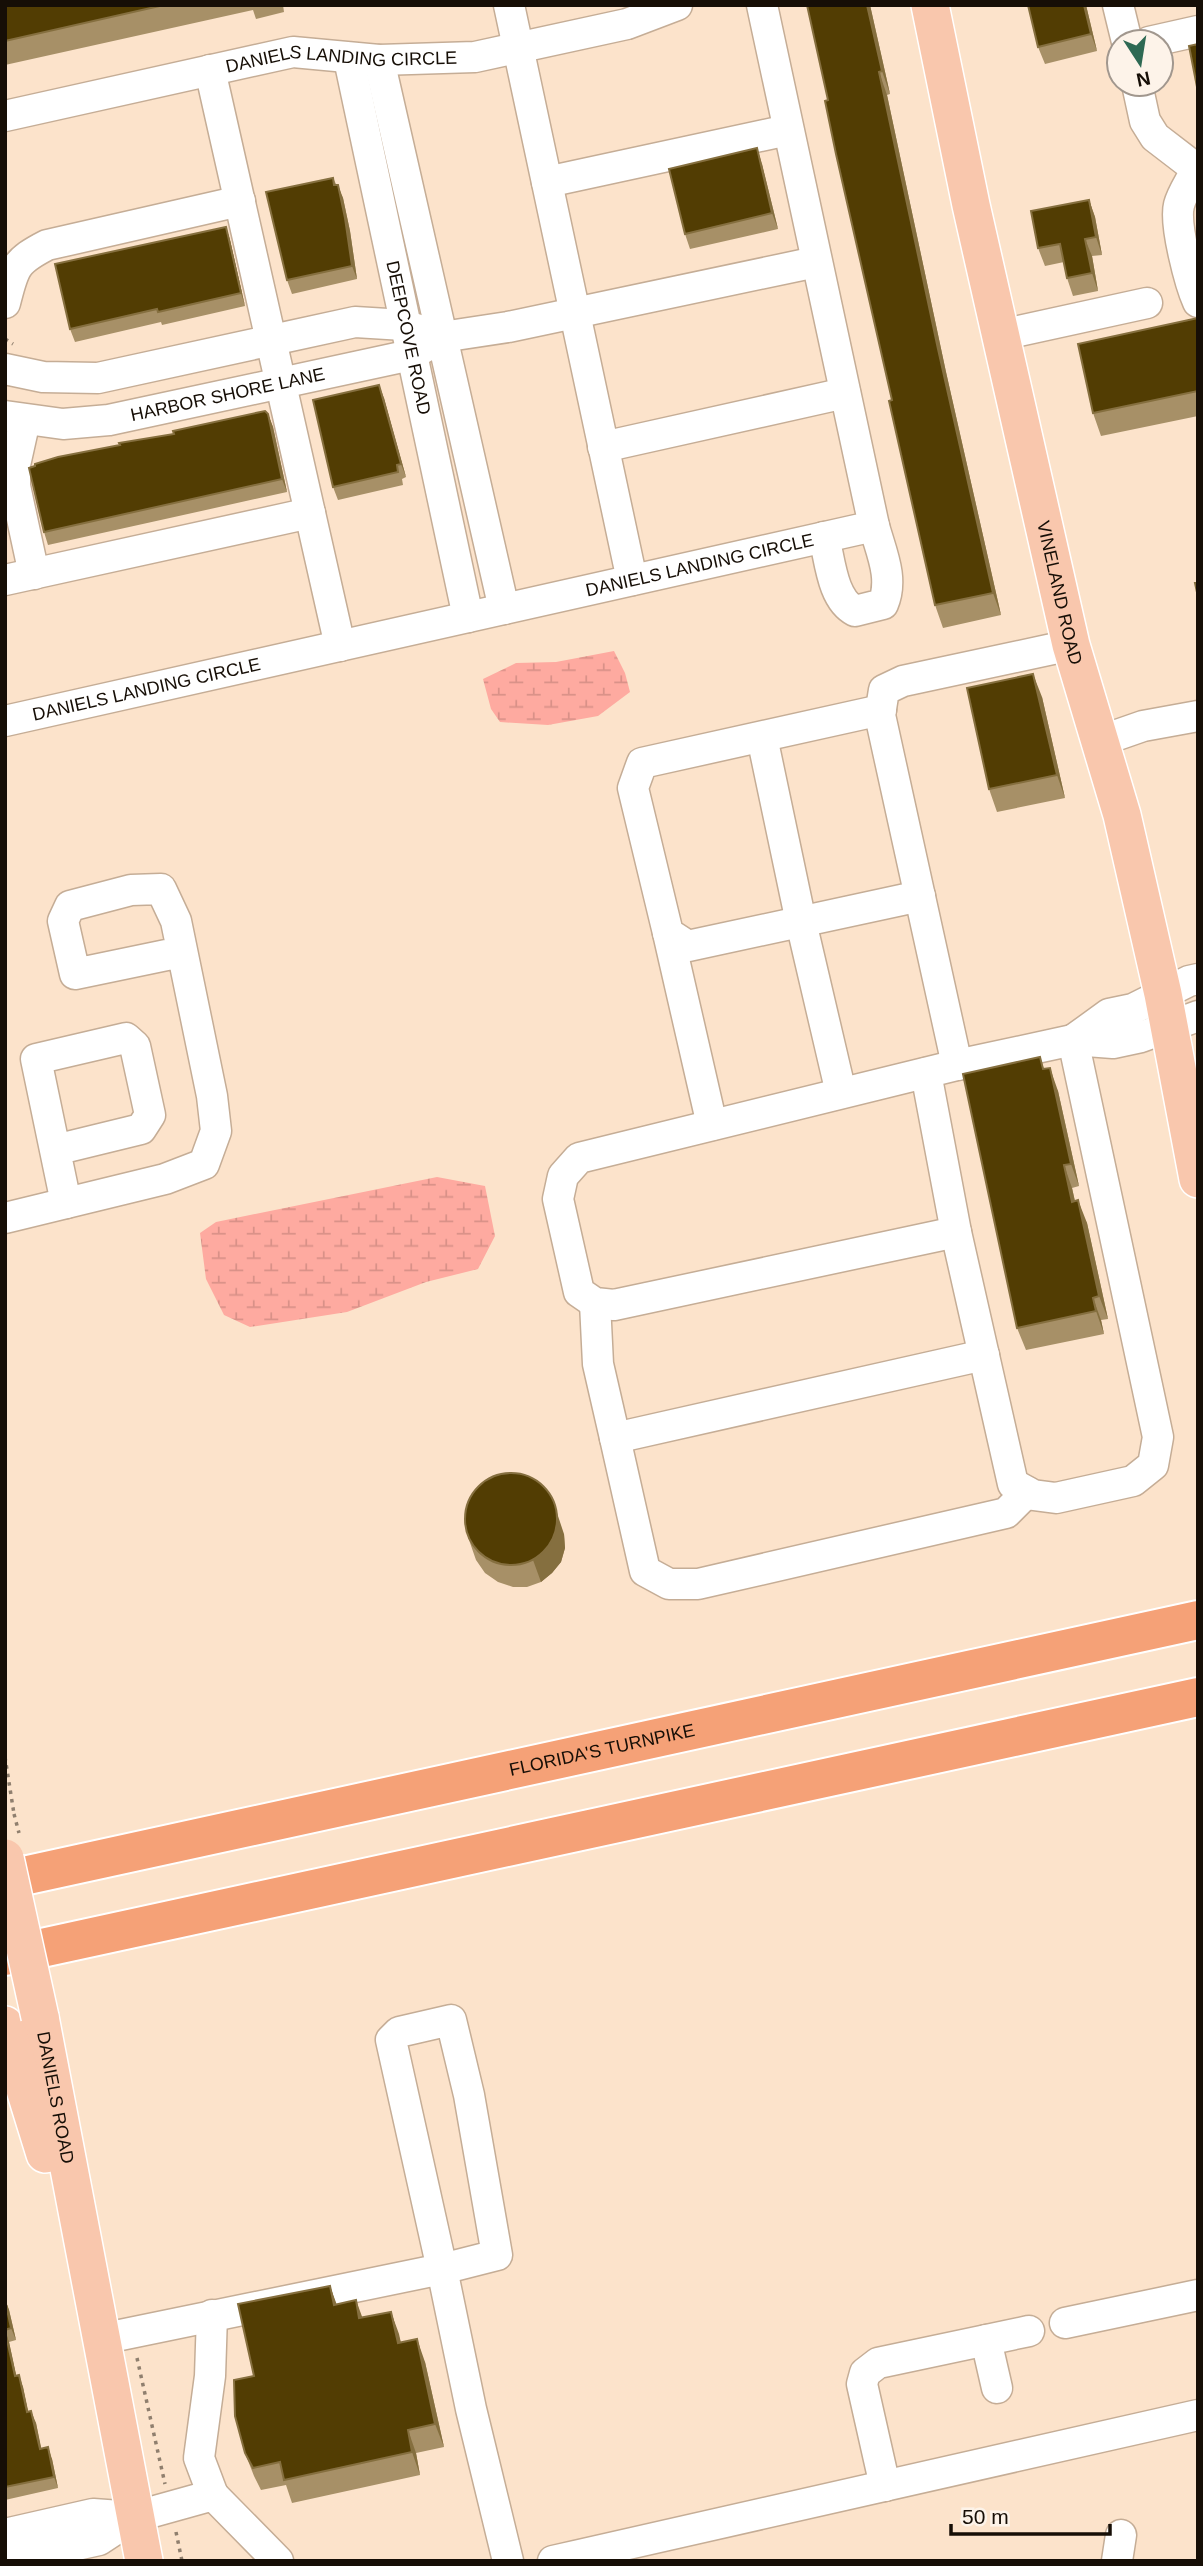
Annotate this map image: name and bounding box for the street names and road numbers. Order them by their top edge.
street label: DANIELS LANDING CIRCLE [224,42,457,77]
street label: DEEPCOVE ROAD [382,259,435,417]
street label: HARBOR SHORE LANE [129,364,327,425]
street label: VINELAND ROAD [1033,519,1086,667]
street label: DANIELS LANDING CIRCLE [584,530,816,600]
street label: DANIELS LANDING CIRCLE [31,654,262,725]
street label: FLORIDA'S TURNPIKE [507,1720,697,1780]
street label: DANIELS ROAD [33,2030,78,2165]

